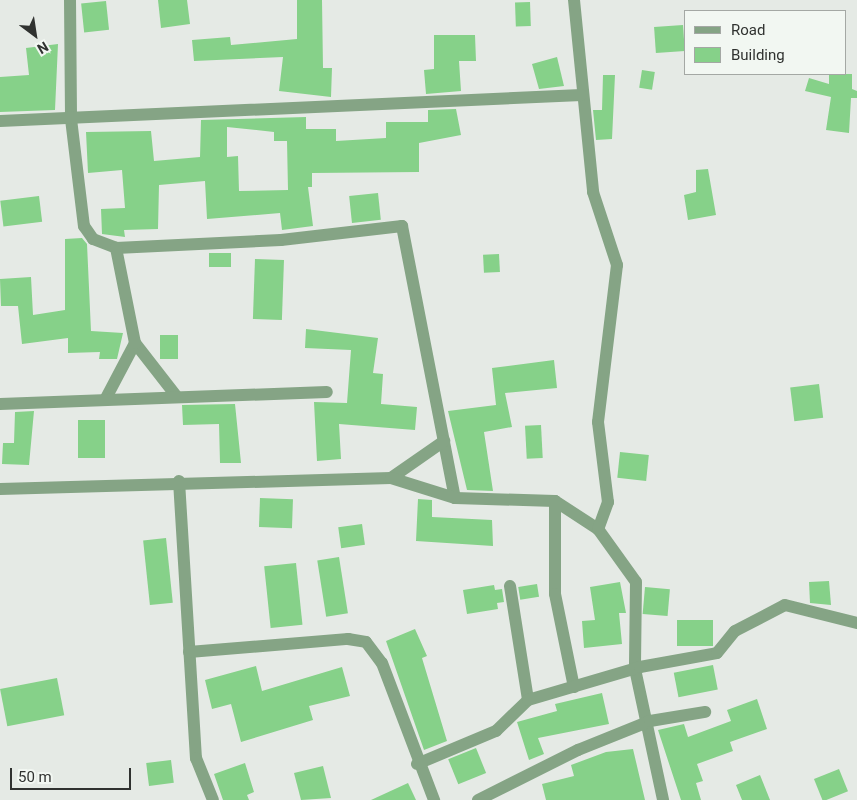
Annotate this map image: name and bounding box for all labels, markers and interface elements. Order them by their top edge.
north arrow [10,10,60,60]
legend [684,10,847,75]
text: Road [731,21,765,39]
text: N [34,38,51,57]
text: Building [731,46,785,64]
scale bar [12,758,134,790]
text: 50 m [18,768,52,786]

